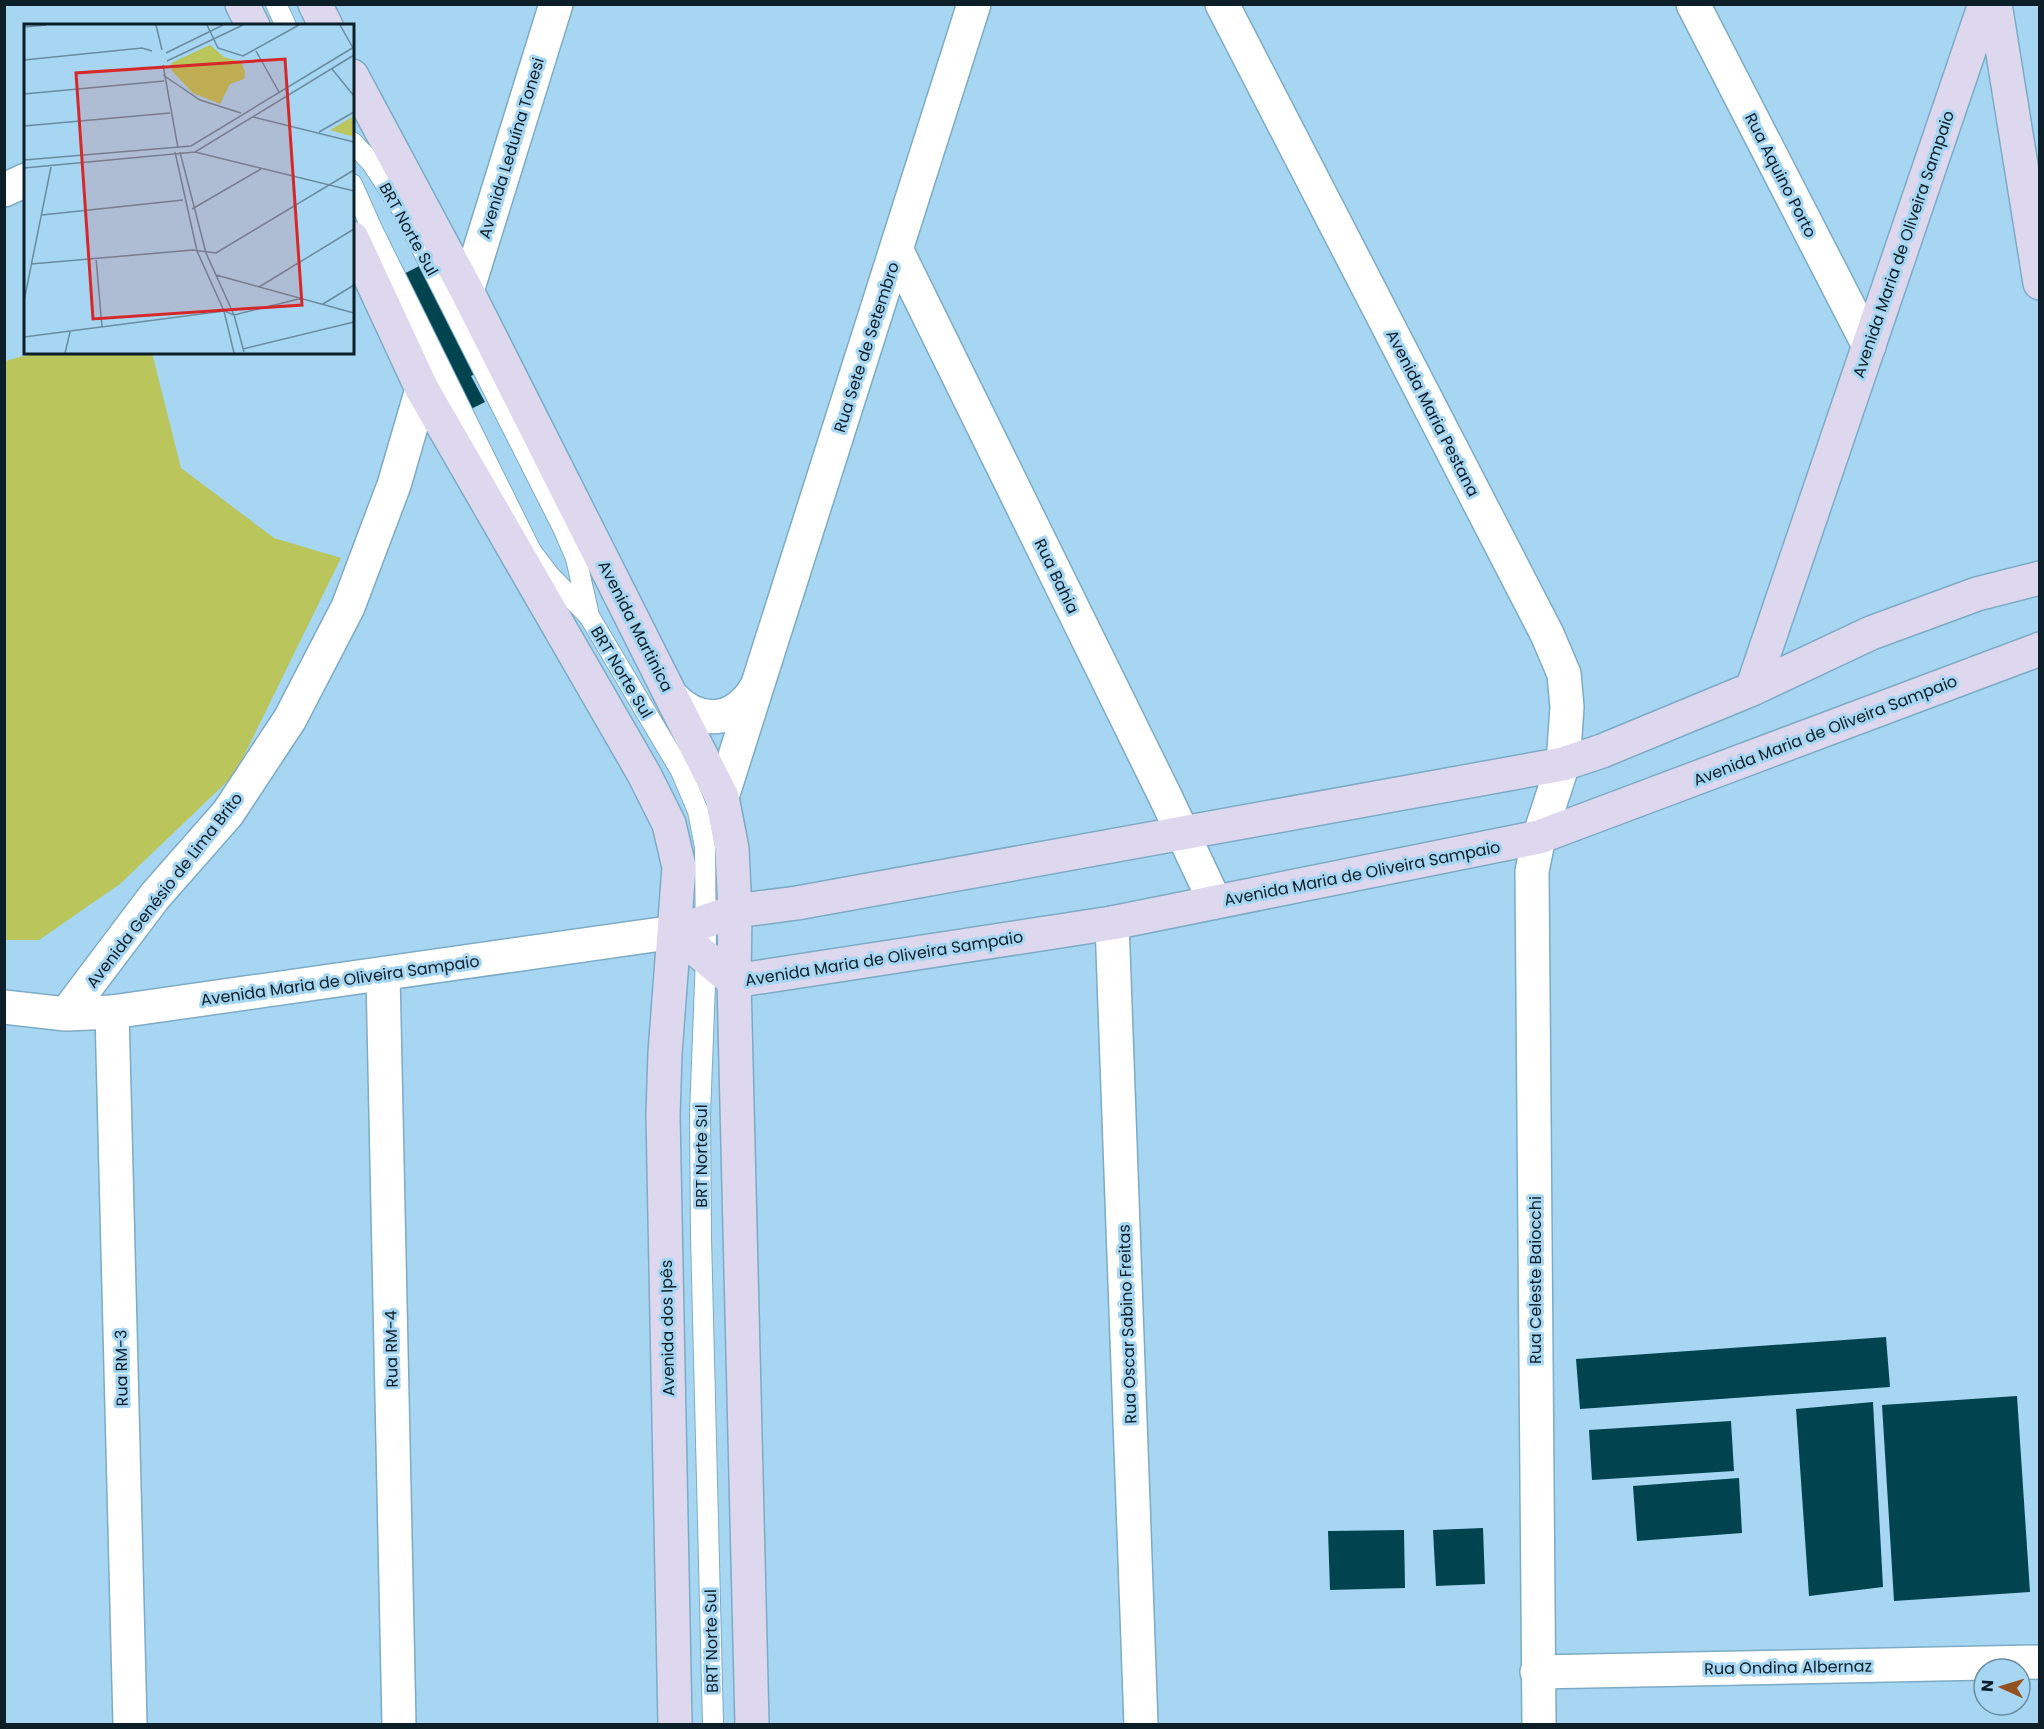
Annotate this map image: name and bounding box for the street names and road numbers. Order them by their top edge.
street label: Avenida Leduína Tonesi [473,55,550,242]
street label: Avenida Maria de Oliveira Sampaio [1847,107,1960,381]
street label: Rua Aquino Porto [1739,109,1822,242]
street label: BRT Norte Sul [373,178,444,280]
street label: Rua Sete de Setembro [828,259,905,435]
street label: Avenida Maria Pestana [1380,326,1485,501]
street label: Rua Bahia [1029,535,1085,618]
street label: Avenida Martinica [592,556,679,696]
street label: BRT Norte Sul [585,622,658,723]
street label: Avenida Maria de Oliveira Sampaio [1690,669,1961,792]
street label: Avenida Genésio de Lima Brito [81,788,248,993]
street label: Avenida Maria de Oliveira Sampaio [1222,835,1502,912]
street label: Avenida Maria de Oliveira Sampaio [743,925,1025,992]
street label: Avenida Maria de Oliveira Sampaio [199,950,481,1011]
street label: BRT Norte Sul [690,1104,713,1208]
street label: Rua Celeste Baiocchi [1524,1196,1547,1364]
street label: Rua Oscar Sabino Freitas [1113,1224,1142,1424]
street label: Avenida dos Ipês [655,1260,680,1396]
street label: Rua RM-4 [379,1310,404,1388]
street label: Rua RM-3 [109,1329,134,1407]
street label: BRT Norte Sul [699,1589,724,1693]
street label: Rua Ondina Albernaz [1704,1655,1872,1680]

